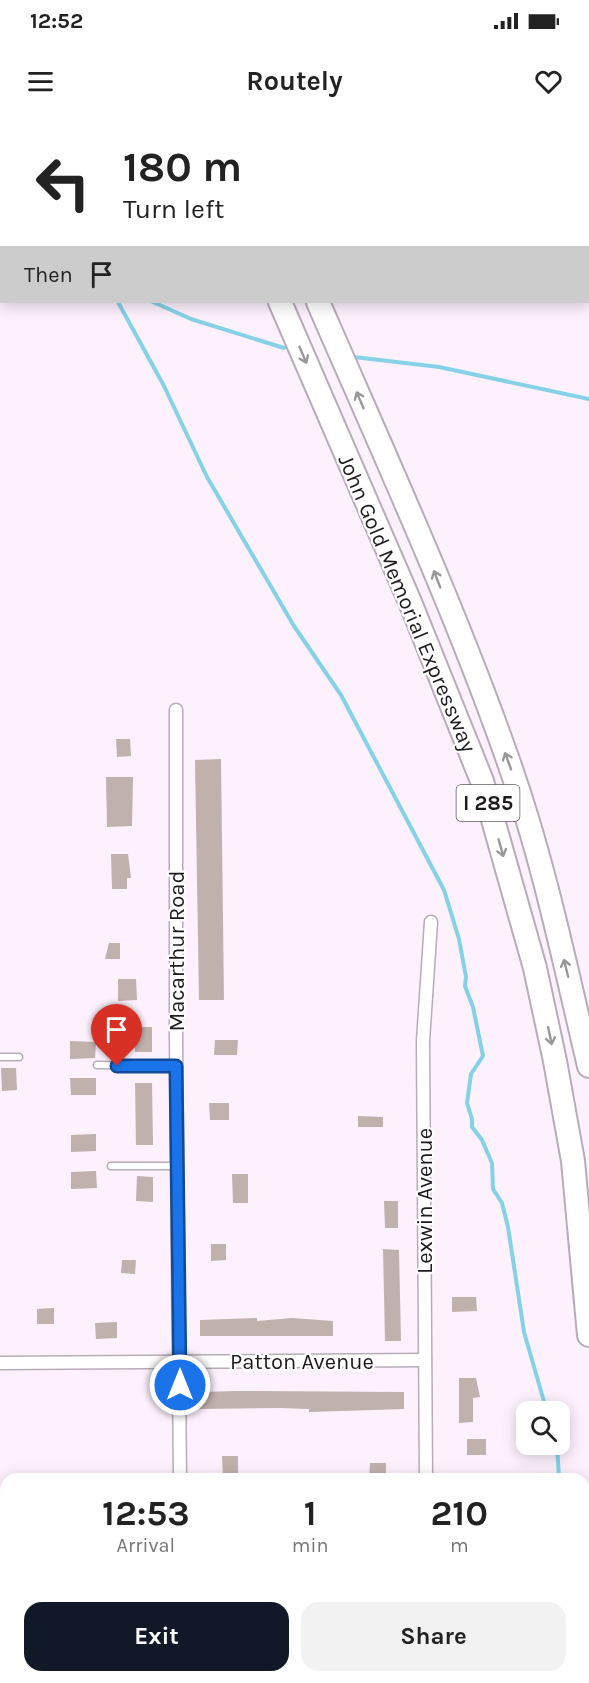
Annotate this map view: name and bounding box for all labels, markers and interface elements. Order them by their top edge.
text: 12:52 [30,8,83,34]
icon: menu [24,65,57,98]
text: Routely [246,65,343,97]
icon: heart [532,65,565,98]
text: 180 m [123,142,242,192]
icon: left [24,144,102,222]
text: Turn left [123,193,224,225]
icon: arrive [85,258,118,291]
text: Then [24,262,73,288]
one-way arrow [298,346,310,364]
one-way arrow [354,391,365,409]
street label: John Gold Memorial Expressway [332,451,482,756]
one-way arrow [431,570,442,589]
one-way arrow [501,752,512,770]
road number: I 285 [456,785,520,821]
one-way arrow [496,838,507,857]
street label: Macarthur Road [164,871,190,1031]
one-way arrow [559,959,571,978]
pin [91,1004,142,1066]
icon: arrive [100,1013,133,1046]
one-way arrow [545,1026,556,1046]
street label: Lexwin Avenue [412,1128,438,1274]
street label: Patton Avenue [230,1349,374,1375]
position arrow [148,1353,212,1417]
map controls [516,1401,570,1455]
button: search [516,1401,570,1455]
text: 12:53 [102,1492,190,1534]
text: 1 [304,1492,317,1534]
text: 210 [431,1492,488,1534]
text: Arrival [117,1534,175,1557]
text: min [292,1534,329,1557]
text: m [450,1534,469,1557]
button: Exit [24,1602,289,1671]
button: Share [301,1602,566,1671]

